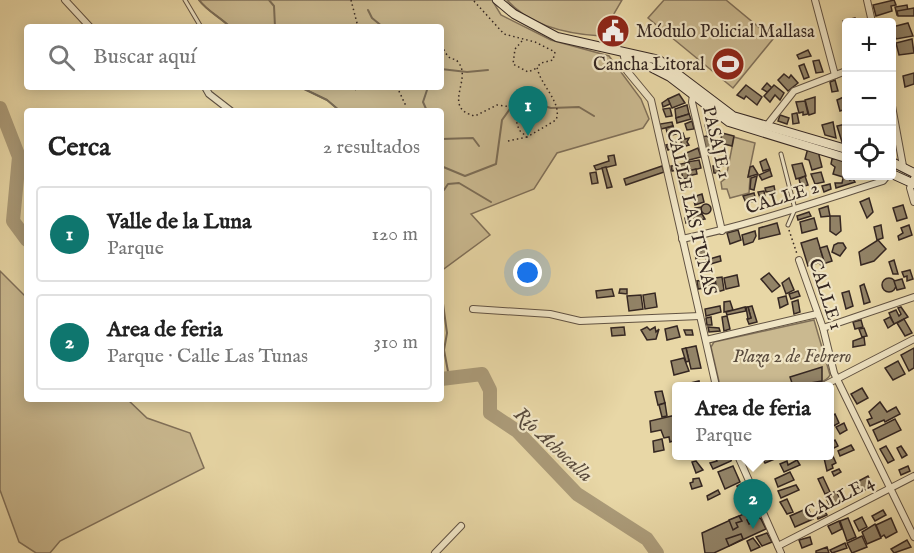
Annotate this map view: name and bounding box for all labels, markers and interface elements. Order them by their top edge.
public building icon: Módulo Policial Mallasa [595,13,631,49]
map controls [842,18,896,180]
button: + [842,18,896,72]
place label: Módulo Policial Mallasa [636,21,815,44]
search box [24,24,444,90]
icon: search [45,41,78,74]
text: Buscar aquí [93,43,196,71]
sports icon: Cancha Litoral [710,46,746,82]
place label: Cancha Litoral [593,54,705,77]
button: − [842,72,896,126]
pin: 1 [508,86,548,136]
street label: PASAJE 1 [696,104,735,181]
button: locate [842,126,896,180]
street label: CALLE LAS TUNAS [660,127,721,298]
text: Cerca [48,131,110,164]
text: 2 resultados [323,135,420,160]
street label: CALLE 2 [743,176,822,220]
text: Valle de la Luna [107,208,252,236]
text: 1 [66,222,73,247]
text: 120 m [372,222,418,247]
text: Parque [107,236,164,261]
street label: CALLE 1 [802,256,847,333]
your location [513,258,542,287]
text: Area de feria [107,316,222,344]
text: 2 [65,330,74,355]
text: 310 m [374,330,418,355]
text: Parque · Calle Las Tunas [107,344,308,369]
park label: Plaza 2 de Febrero [733,346,851,369]
popup [672,382,834,460]
text: Area de feria [695,395,811,423]
water label: Río Achocalla [508,402,598,488]
text: Parque [695,423,752,448]
street label: CALLE 4 [801,471,879,526]
pin: 2 [734,480,772,529]

